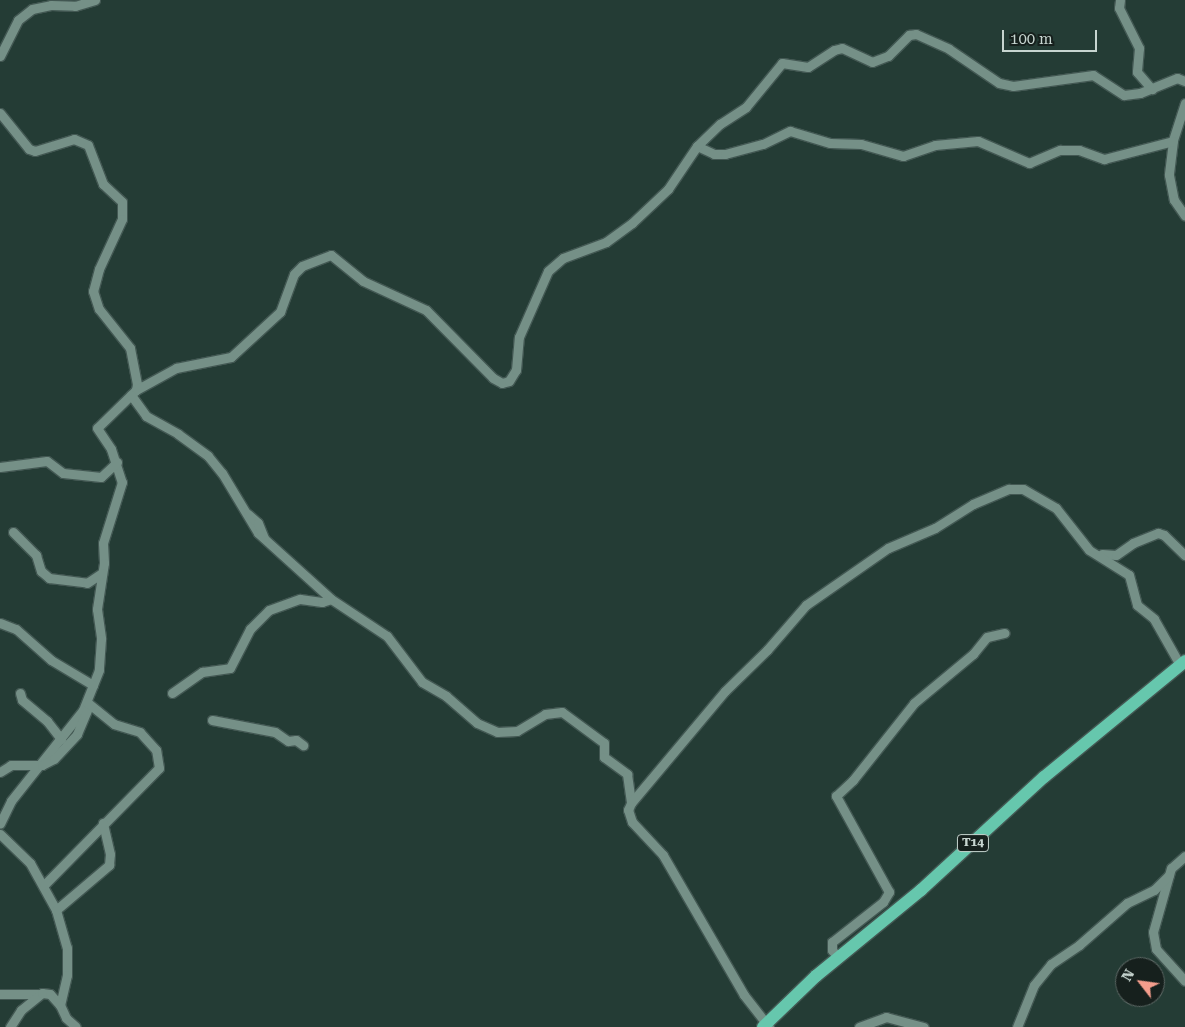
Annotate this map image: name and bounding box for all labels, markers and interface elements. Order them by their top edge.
scale bar [1005,20,1100,52]
text: 100 m [1010,30,1053,48]
road number: T14 [957,834,989,852]
north arrow [1115,957,1165,1007]
text: N [1118,966,1137,984]

